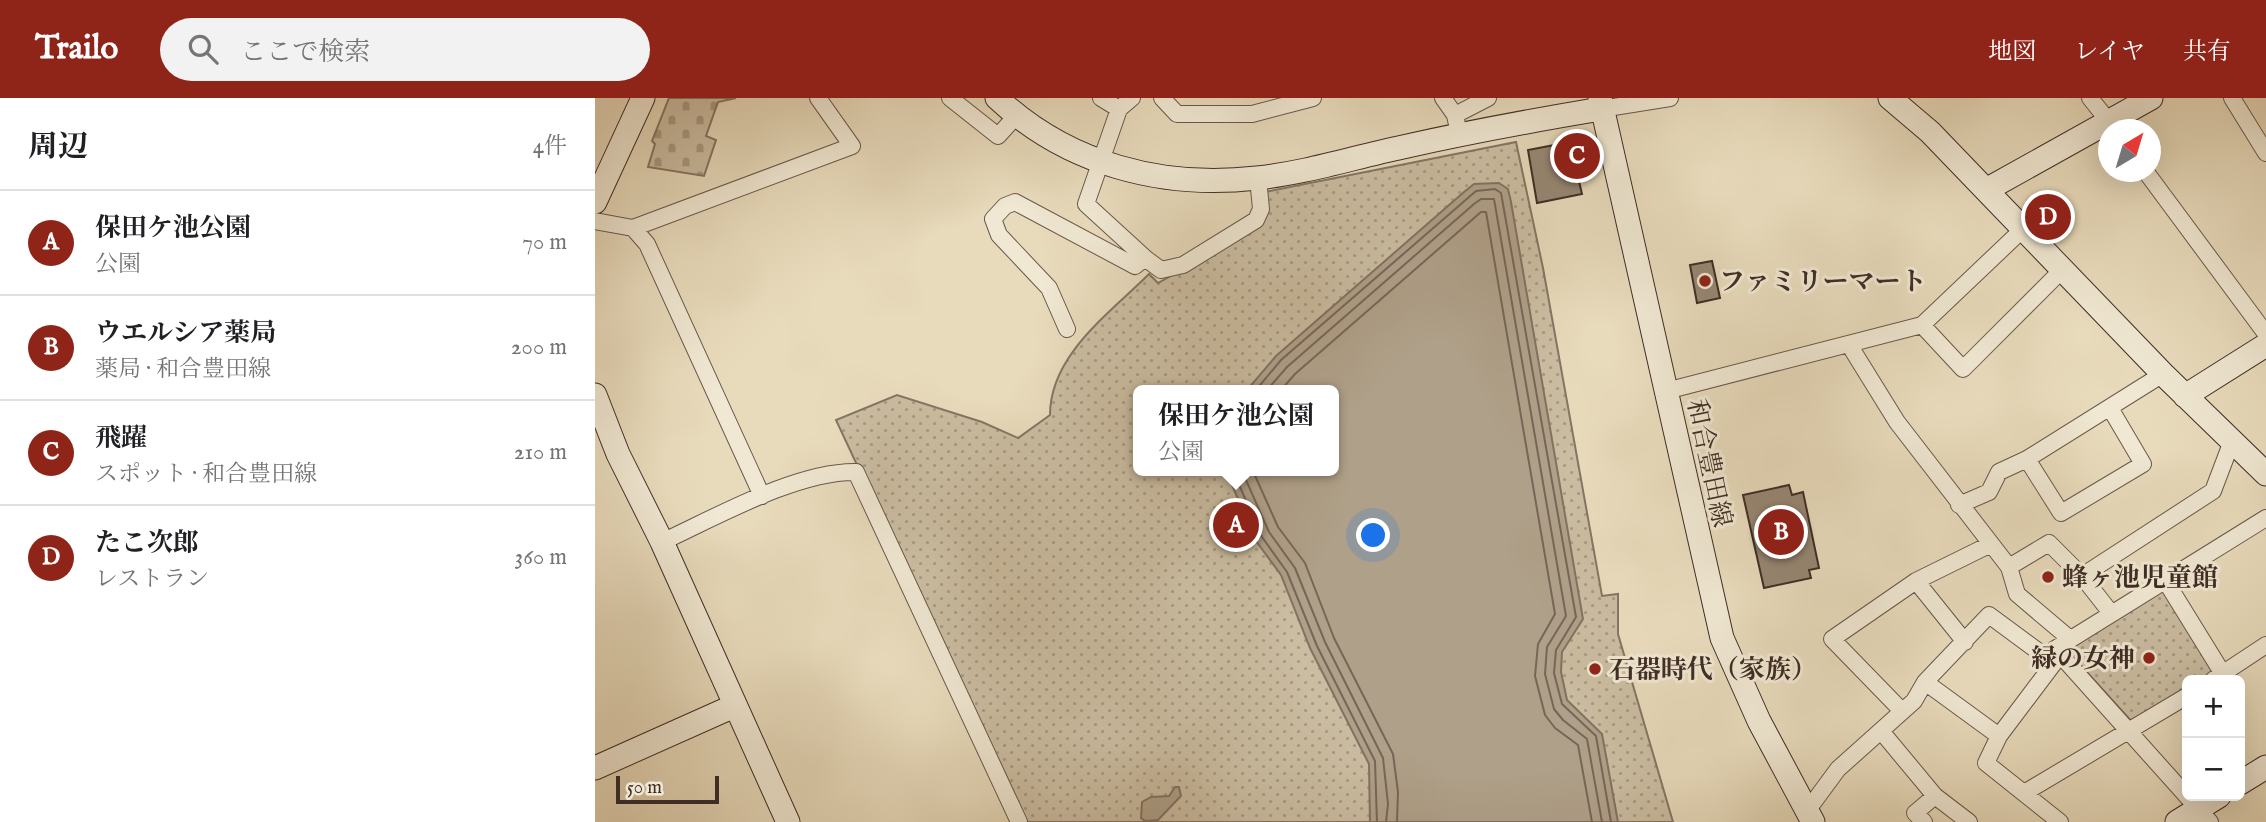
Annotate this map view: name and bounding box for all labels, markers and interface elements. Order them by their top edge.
search box [160,18,650,81]
text: Trailo [35,28,118,70]
icon: search [184,30,222,68]
text: ここで検索 [240,36,370,69]
text: 地図 [1988,37,2036,68]
text: レイヤ [2074,37,2145,68]
text: 共有 [2183,37,2231,68]
north arrow [2098,119,2161,182]
text: 周辺 [28,129,88,167]
pin: C [1554,130,1600,182]
text: 4件 [533,132,567,161]
pin: D [2025,191,2071,243]
text: 保田ケ池公園 [95,212,251,245]
text: A [43,228,59,257]
text: 70 m [522,228,567,257]
text: 公園 [95,250,141,279]
place label: ファミリーマート [1719,266,1926,299]
marker: ファミリーマート [1697,273,1713,289]
text: ウエルシア薬局 [95,317,276,350]
text: B [43,333,59,362]
text: 200 m [511,333,567,362]
text: 薬局 · 和合豊田線 [95,355,271,384]
popup [1133,385,1339,476]
street label: 和合豊田線 [1679,396,1738,530]
text: 保田ケ池公園 [1158,400,1314,433]
text: 飛躍 [95,422,147,455]
text: C [43,438,59,467]
text: 210 m [514,438,567,467]
text: 公園 [1158,438,1204,467]
text: スポット · 和合豊田線 [95,460,317,489]
pin: A [1213,499,1259,551]
pin: B [1758,506,1804,558]
your location [1356,518,1390,552]
text: たこ次郎 [95,527,199,560]
text: D [42,543,60,572]
text: 360 m [515,543,567,572]
place label: 蜂ヶ池児童館 [2062,562,2218,595]
text: レストラン [95,565,209,594]
marker: 蜂ヶ池児童館 [2040,569,2056,585]
place label: 緑の女神 [2031,643,2135,676]
marker: 緑の女神 [2141,650,2157,666]
place label: 石器時代（家族） [1609,654,1817,687]
marker: 石器時代（家族） [1587,661,1603,677]
map controls [2182,675,2245,801]
button: + [2182,675,2245,738]
button: − [2182,738,2245,801]
scale bar [616,773,719,805]
text: 50 m [627,776,662,800]

